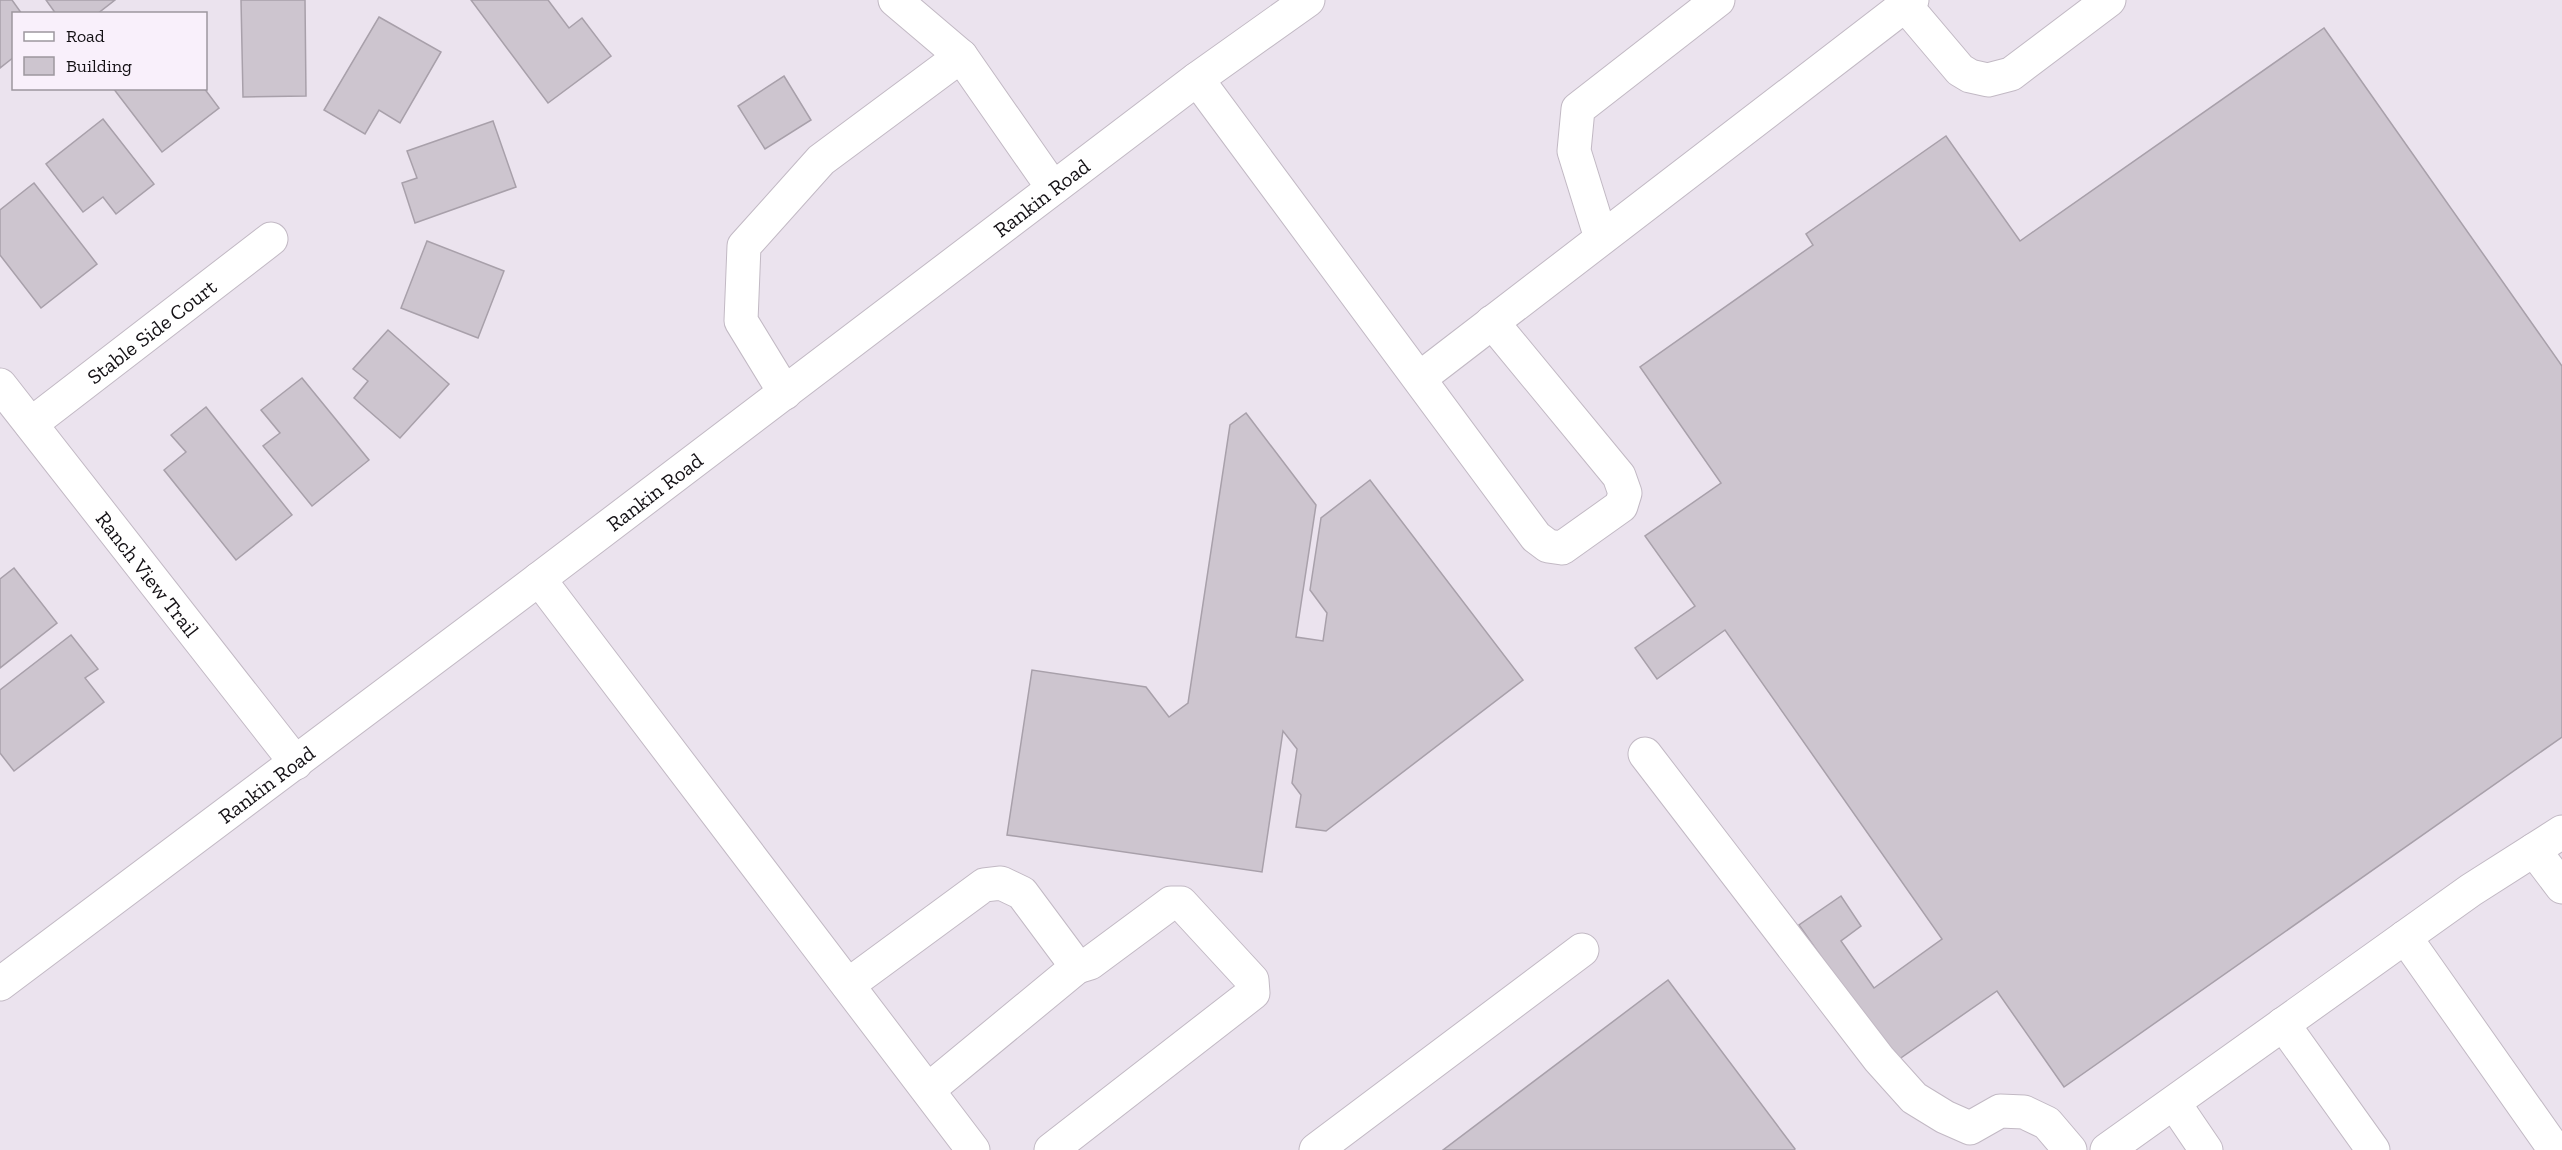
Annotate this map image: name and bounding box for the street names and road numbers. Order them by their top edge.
street label: Rankin Road [988,153,1095,242]
street label: Stable Side Court [82,273,221,389]
street label: Rankin Road [601,447,708,536]
street label: Ranch View Trail [91,506,205,642]
street label: Rankin Road [213,739,320,828]

